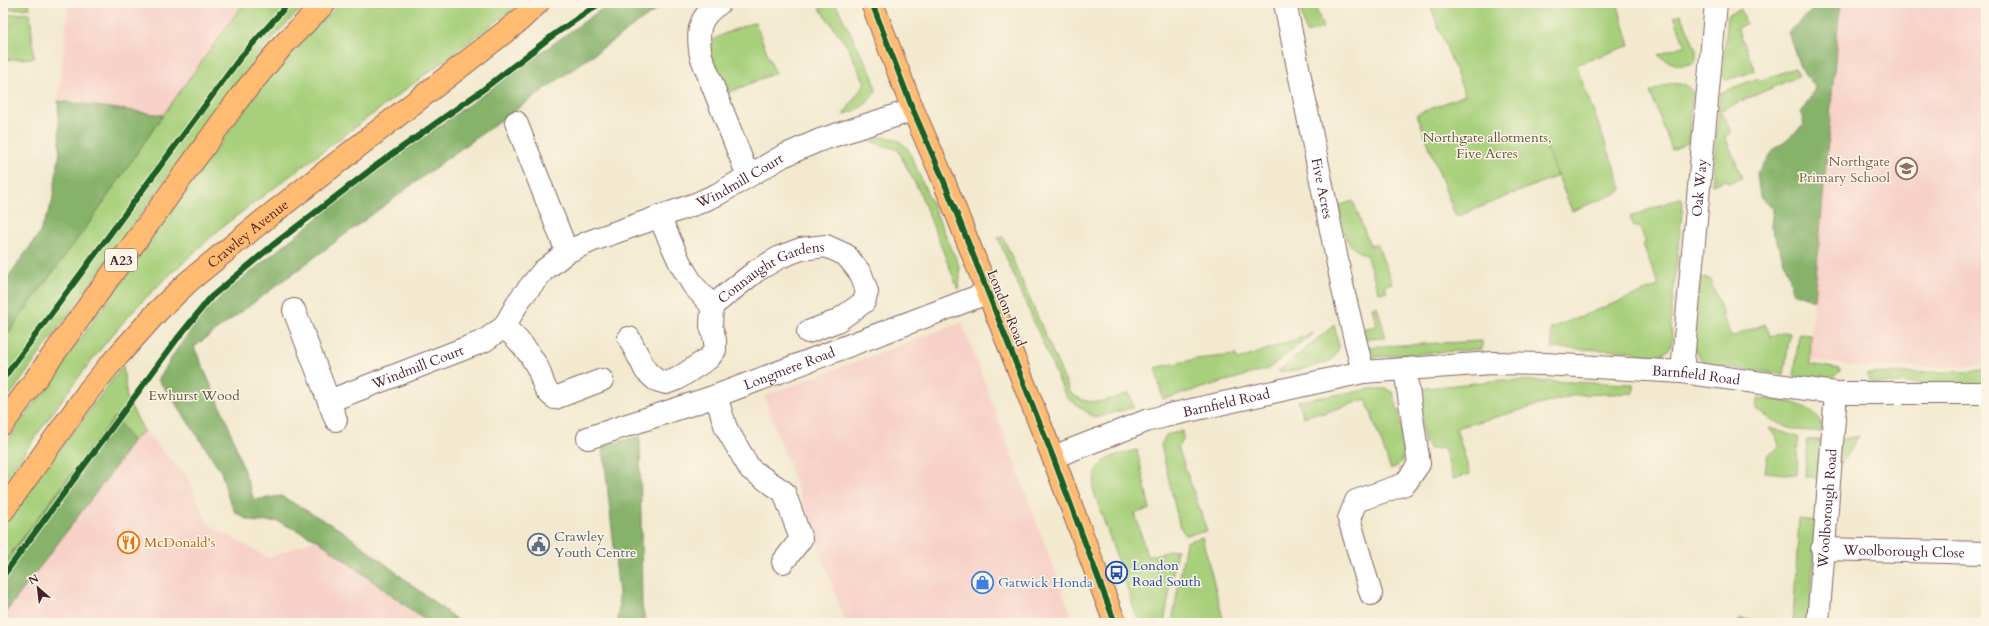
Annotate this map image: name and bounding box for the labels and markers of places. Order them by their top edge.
place label: Northgate Primary School [1799,152,1890,187]
school or university icon: Northgate Primary School [1893,156,1919,182]
place label: Crawley Youth Centre [554,527,636,562]
restaurant icon: McDonald's [116,529,142,555]
public building icon: Crawley Youth Centre [525,531,551,557]
place label: McDonald's [144,533,216,552]
place label: London Road South [1132,556,1201,591]
bus stop icon: London Road South [1103,560,1129,586]
shop icon: Gatwick Honda [969,569,995,595]
place label: Gatwick Honda [998,573,1093,592]

